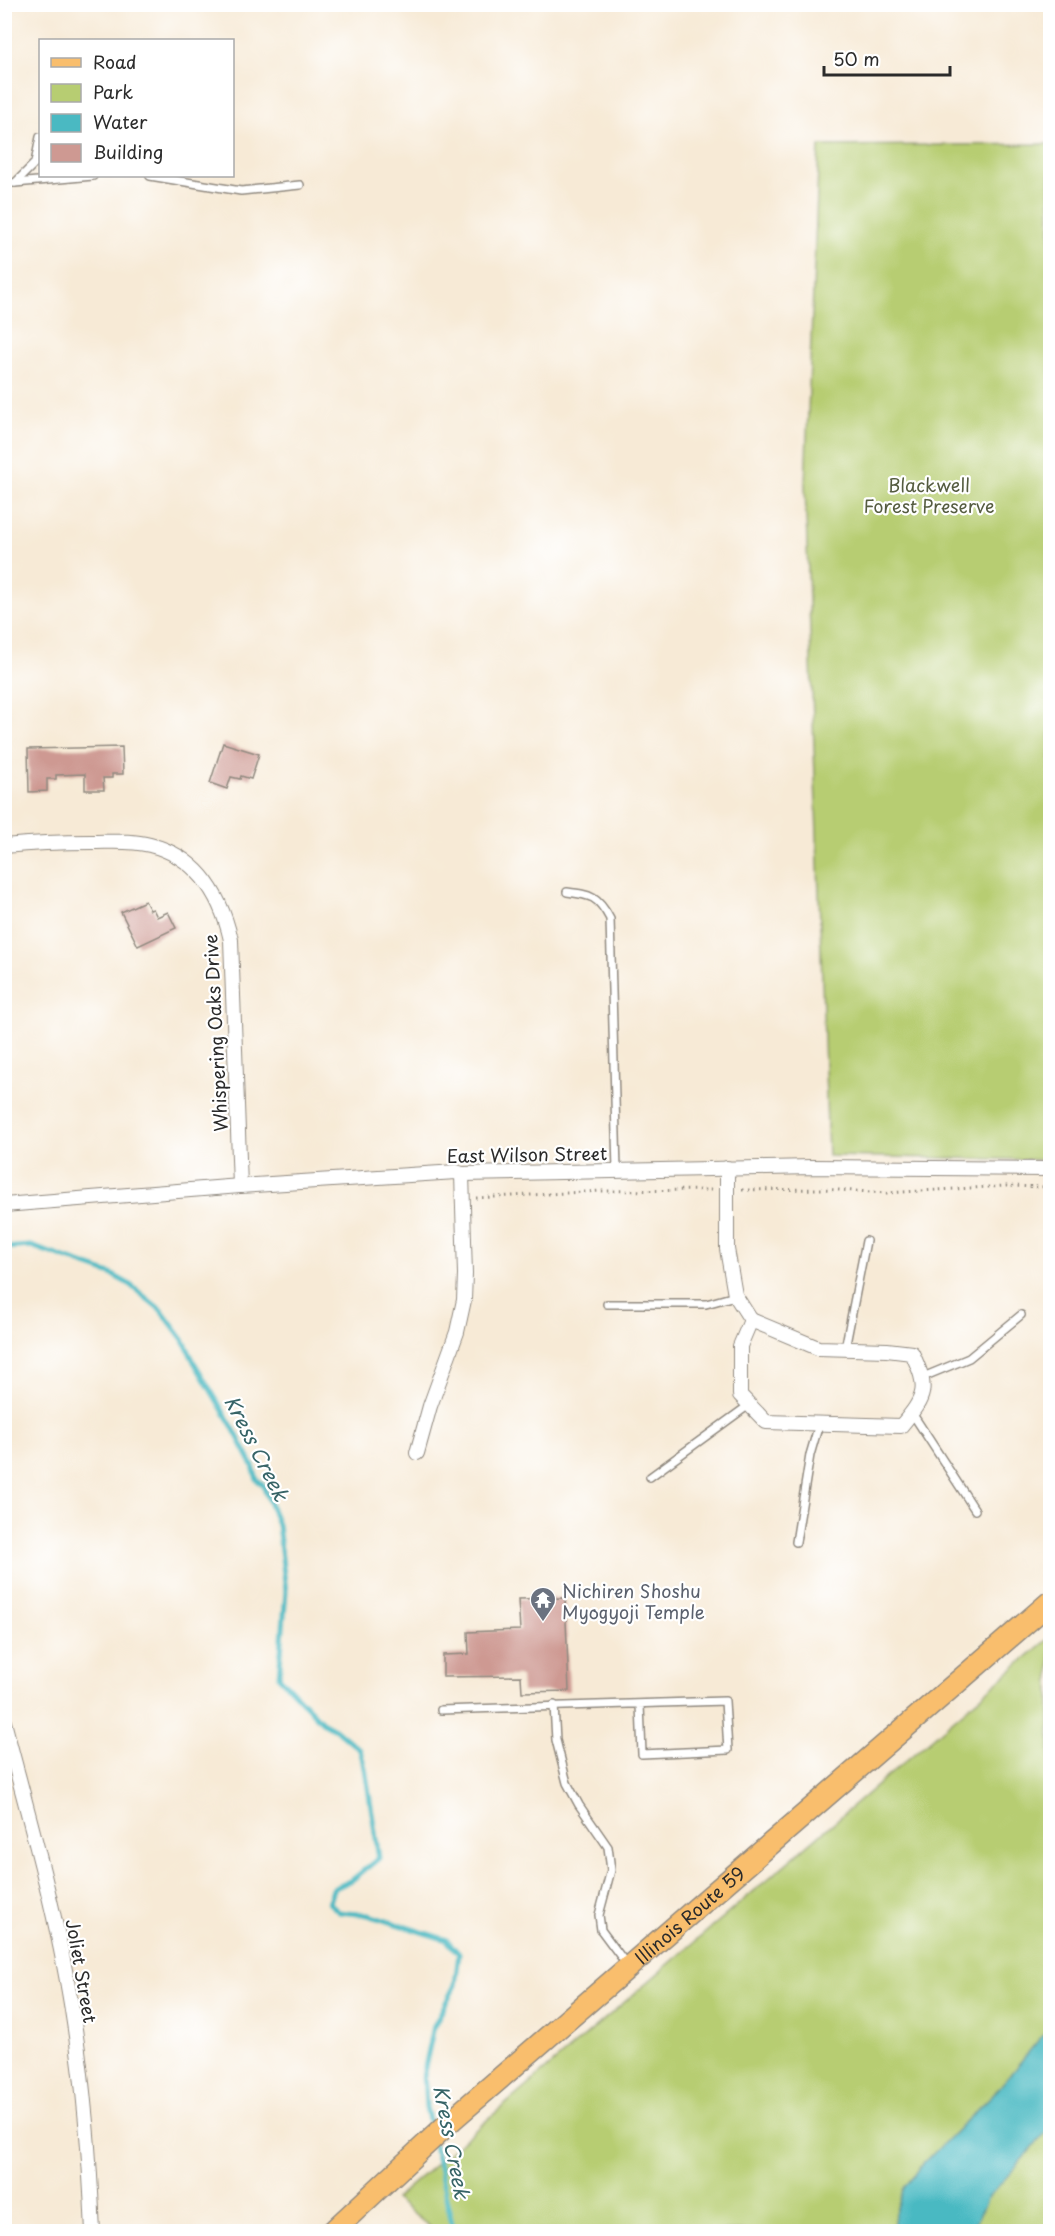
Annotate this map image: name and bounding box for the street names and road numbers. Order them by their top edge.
street label: Whispering Oaks Drive [196,934,234,1132]
street label: East Wilson Street [447,1139,607,1169]
street label: Illinois Route 59 [628,1859,750,1970]
street label: Joliet Street [60,1917,104,2025]

